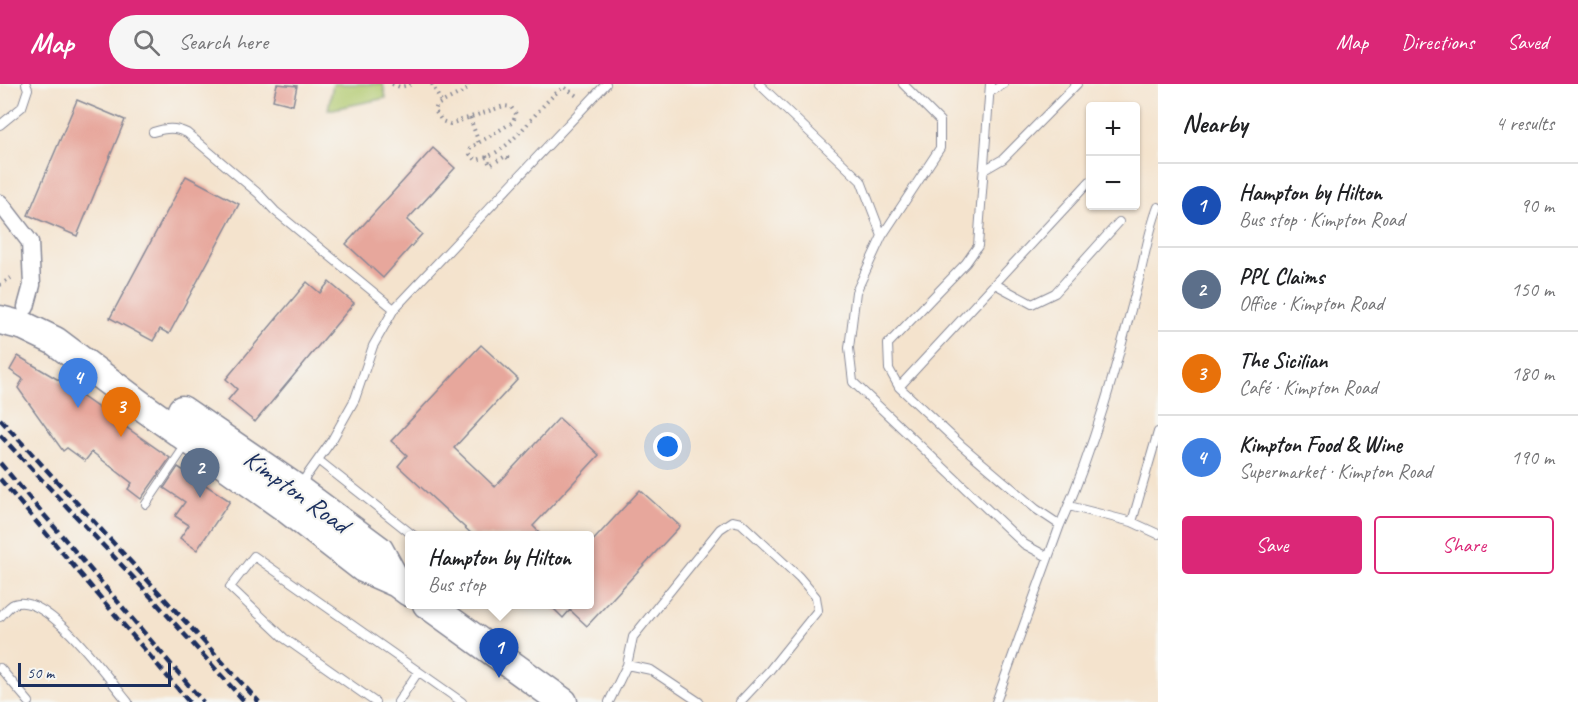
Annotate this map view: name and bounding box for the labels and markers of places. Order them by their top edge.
pin: 4 [58,358,98,408]
pin: 3 [102,388,140,437]
pin: 2 [180,448,220,498]
pin: 1 [480,628,518,678]

